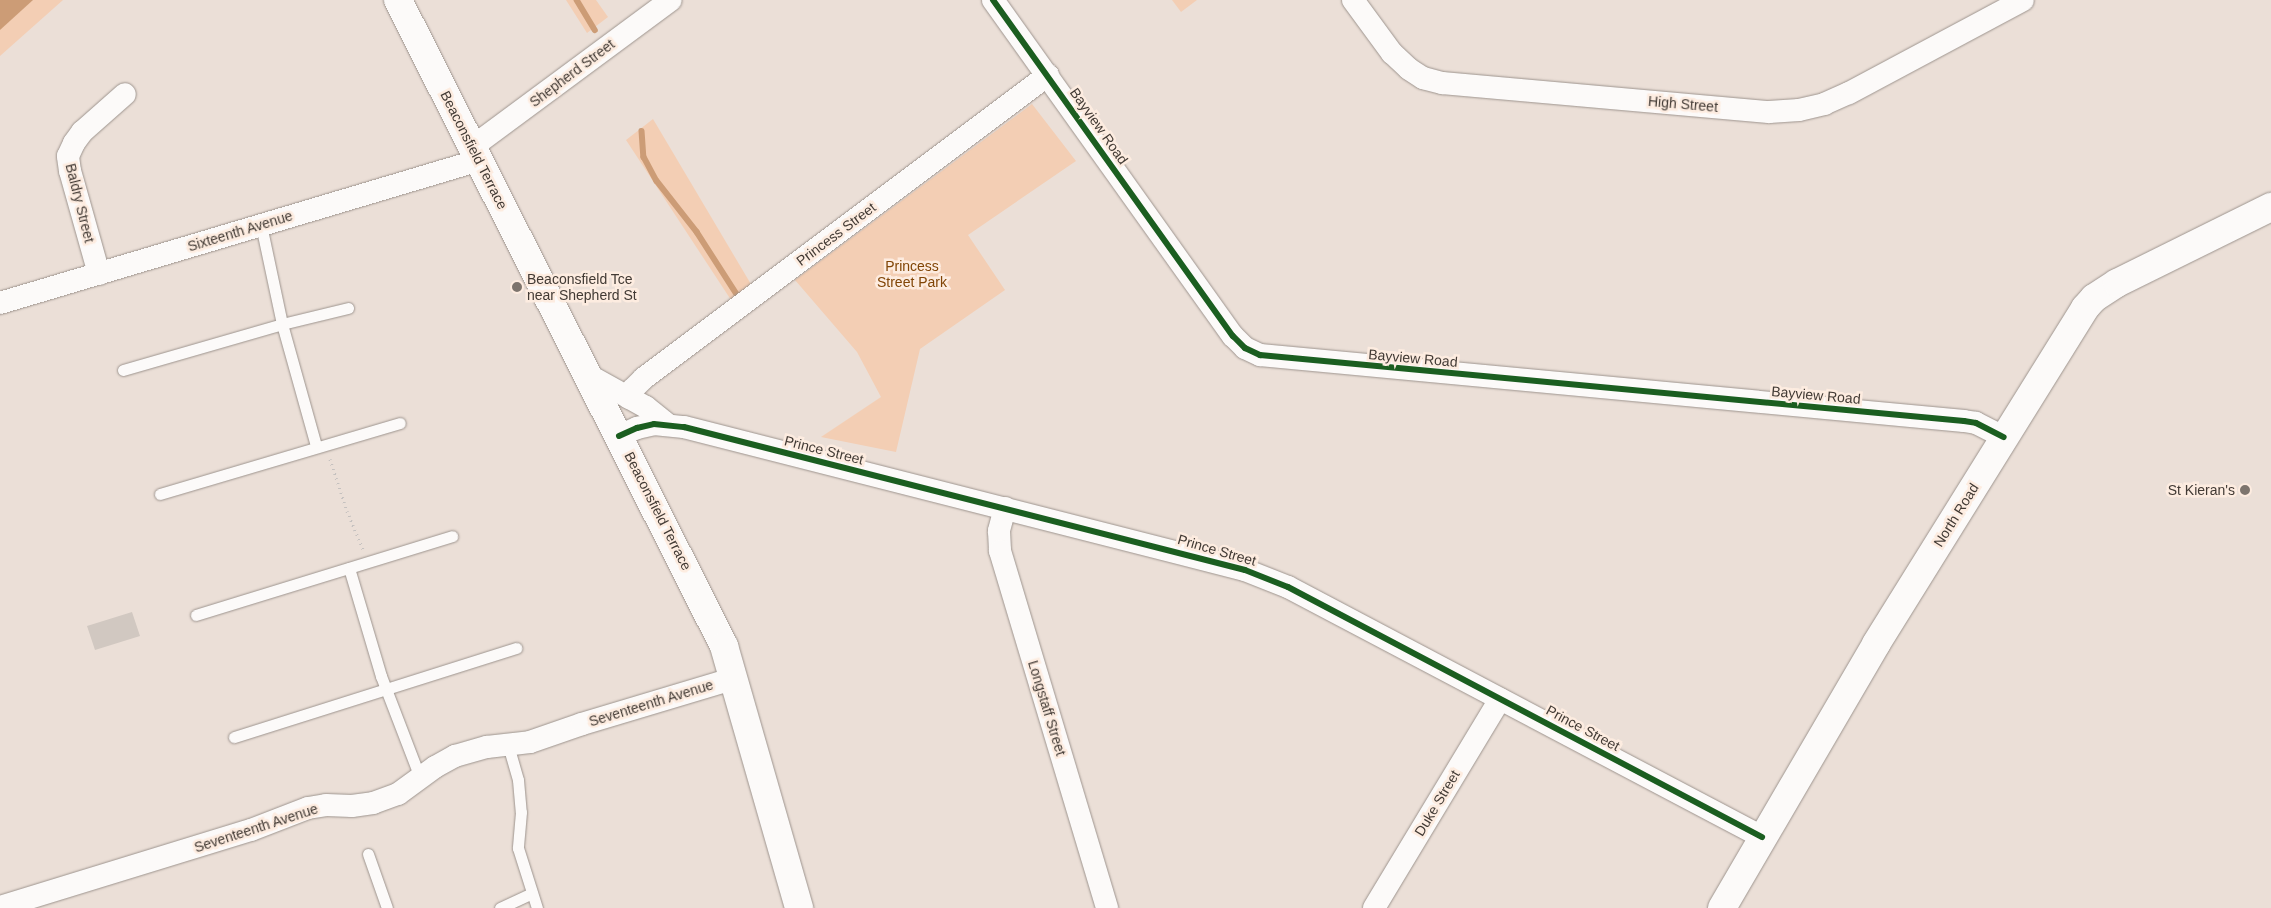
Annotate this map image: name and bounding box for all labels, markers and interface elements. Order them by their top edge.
street label: Shepherd Street [526,36,618,110]
street label: Bayview Road [1066,85,1132,167]
street label: Beaconsfield Terrace [437,88,511,212]
street label: High Street [1647,93,1719,115]
street label: Baldry Street [62,162,98,244]
street label: Princess Street [793,199,879,269]
street label: Sixteenth Avenue [185,207,295,255]
park label: Princess Street Park [877,258,947,290]
place label: Beaconsfield Tce near Shepherd St [527,271,637,304]
marker: Beaconsfield Tce near Shepherd St [511,281,523,293]
street label: Bayview Road [1368,346,1458,370]
street label: Bayview Road [1771,383,1861,407]
street label: Prince Street [783,432,865,468]
street label: Beaconsfield Terrace [621,449,695,573]
street label: North Road [1930,480,1982,550]
place label: St Kieran's [2168,482,2235,498]
marker: St Kieran's [2239,484,2251,496]
street label: Prince Street [1176,531,1258,569]
street label: Longstaff Street [1025,658,1069,758]
street label: Seventeenth Avenue [587,676,715,730]
street label: Prince Street [1543,702,1623,754]
street label: Duke Street [1411,767,1463,839]
street label: Seventeenth Avenue [192,800,320,856]

